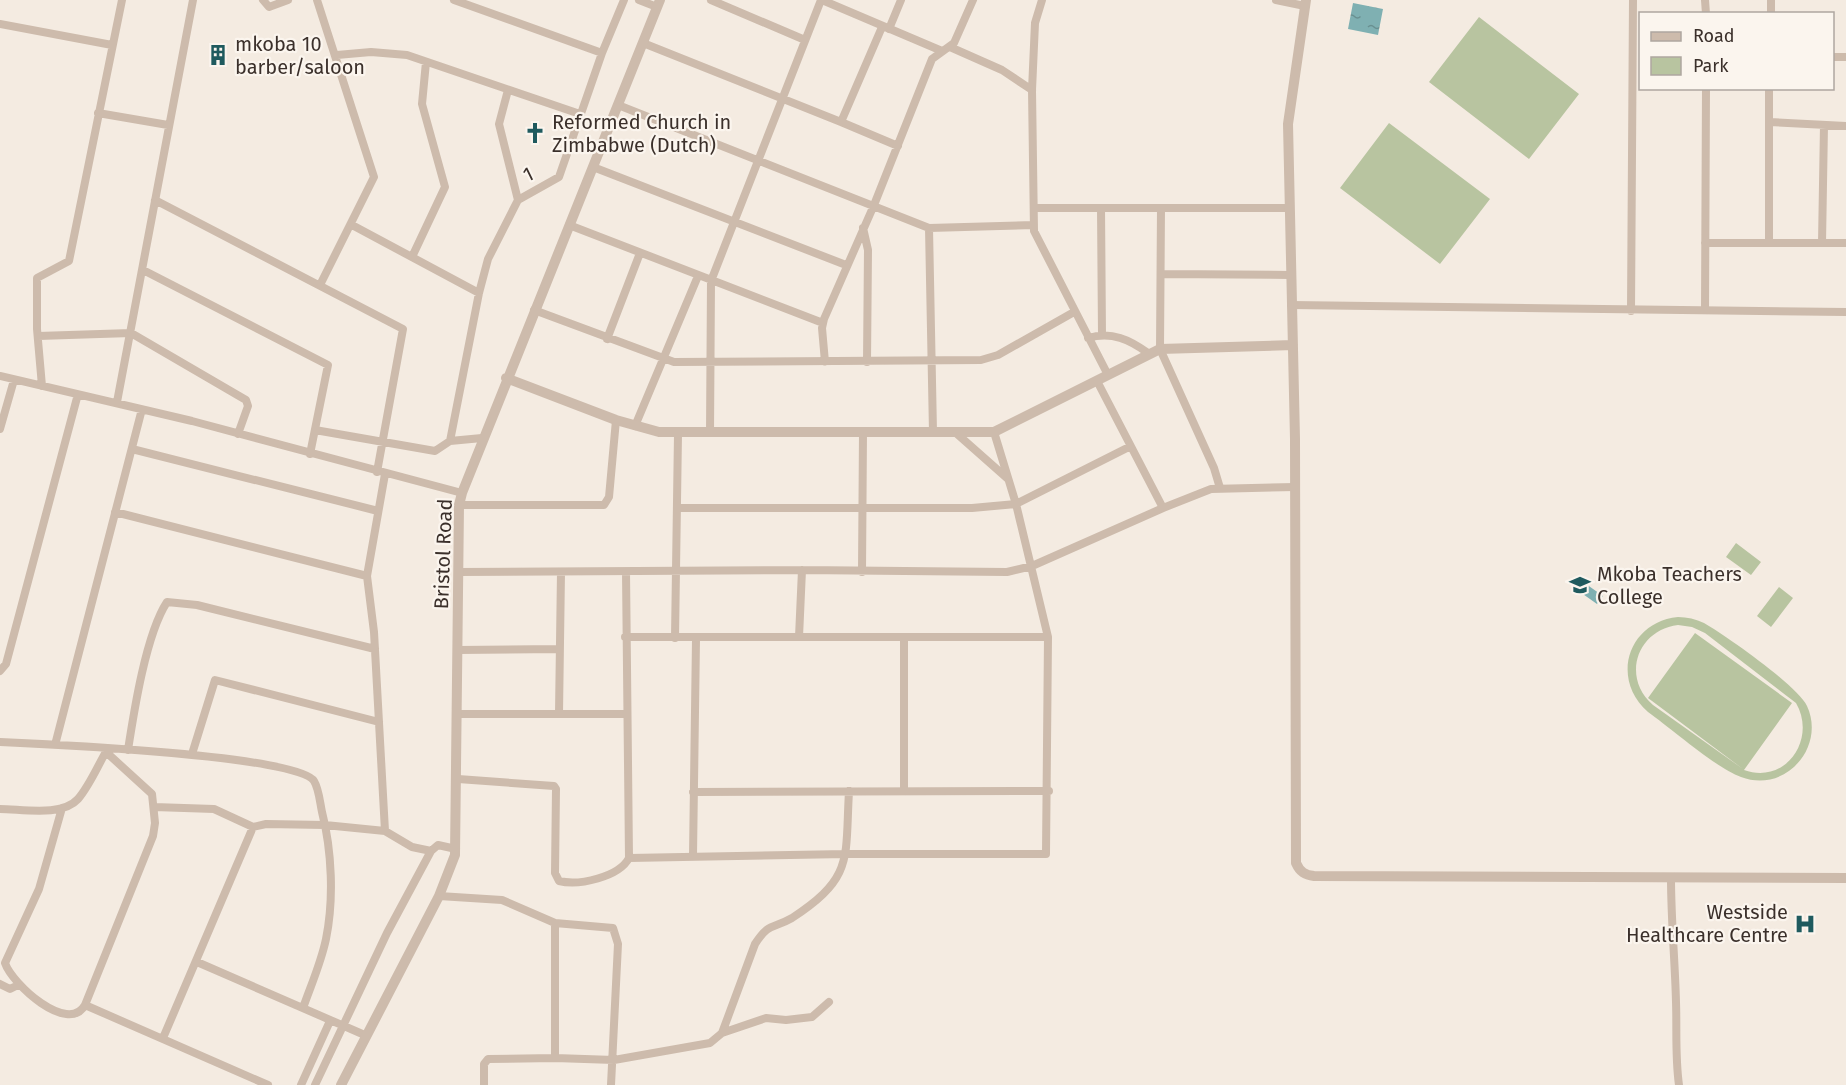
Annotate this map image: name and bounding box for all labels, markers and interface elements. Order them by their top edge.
legend [1639,12,1834,90]
text: Road [1693,25,1735,47]
place label: mkoba 10 barber/saloon [235,32,365,79]
building icon: mkoba 10 barber/saloon [206,43,230,67]
text: Park [1693,55,1729,77]
place label: Reformed Church in Zimbabwe (Dutch) [552,110,731,157]
church icon: Reformed Church in Zimbabwe (Dutch) [523,121,547,145]
street label: 1 [519,161,537,187]
street label: Bristol Road [429,498,457,610]
place label: Mkoba Teachers College [1597,562,1742,609]
school or university icon: Mkoba Teachers College [1568,573,1592,597]
place label: Westside Healthcare Centre [1626,900,1788,947]
hospital icon: Westside Healthcare Centre [1793,912,1817,936]

